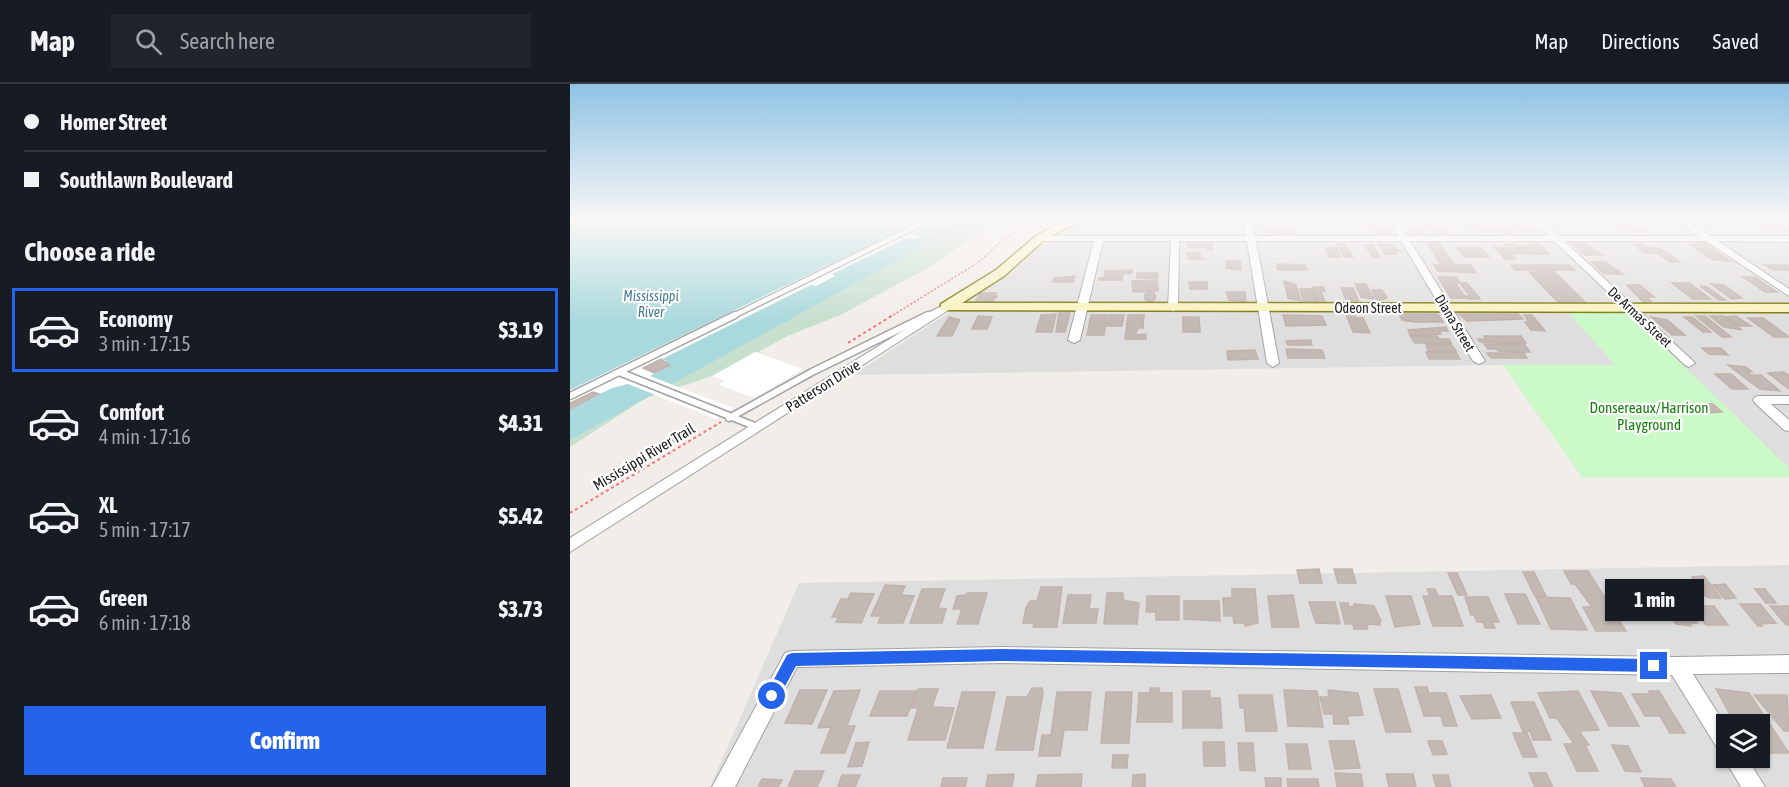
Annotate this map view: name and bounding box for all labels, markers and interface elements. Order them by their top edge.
search box [111,14,531,68]
text: Map [30,25,75,57]
icon: search [132,25,165,58]
text: Search here [180,28,275,54]
text: Map [1534,29,1568,53]
text: Directions [1601,29,1680,53]
text: Saved [1713,29,1759,53]
text: Homer Street [60,109,167,135]
text: Southlawn Boulevard [60,167,233,193]
text: Choose a ride [24,236,156,267]
street label: De Armas Street [1605,283,1675,351]
water label: Mississippi River [623,288,679,320]
street label: Diana Street [1432,292,1478,354]
street label: Odeon Street [1334,300,1402,316]
icon: car [27,303,81,357]
text: Economy [99,306,173,332]
text: $3.19 [499,317,543,343]
text: 3 min · 17:15 [99,332,191,355]
street label: Patterson Drive [782,356,863,415]
icon: car [27,396,81,450]
text: Comfort [99,399,164,425]
park label: Donsereaux/Harrison Playground [1589,399,1709,433]
text: $4.31 [499,410,543,436]
street label: Mississippi River Trail [590,419,698,494]
text: 4 min · 17:16 [99,425,191,448]
icon: car [27,489,81,543]
text: XL [99,492,117,518]
text: $5.42 [499,503,543,529]
text: 5 min · 17:17 [99,518,191,541]
callout: 1 min [1604,579,1704,621]
icon: car [27,582,81,636]
text: Green [99,585,148,611]
text: 1 min [1634,588,1675,611]
text: $3.73 [499,596,543,622]
text: 6 min · 17:18 [99,611,191,634]
route end [1640,652,1667,679]
route start [758,682,785,709]
button: Confirm [24,706,546,775]
map controls [1716,714,1770,768]
button: layers [1716,714,1770,768]

